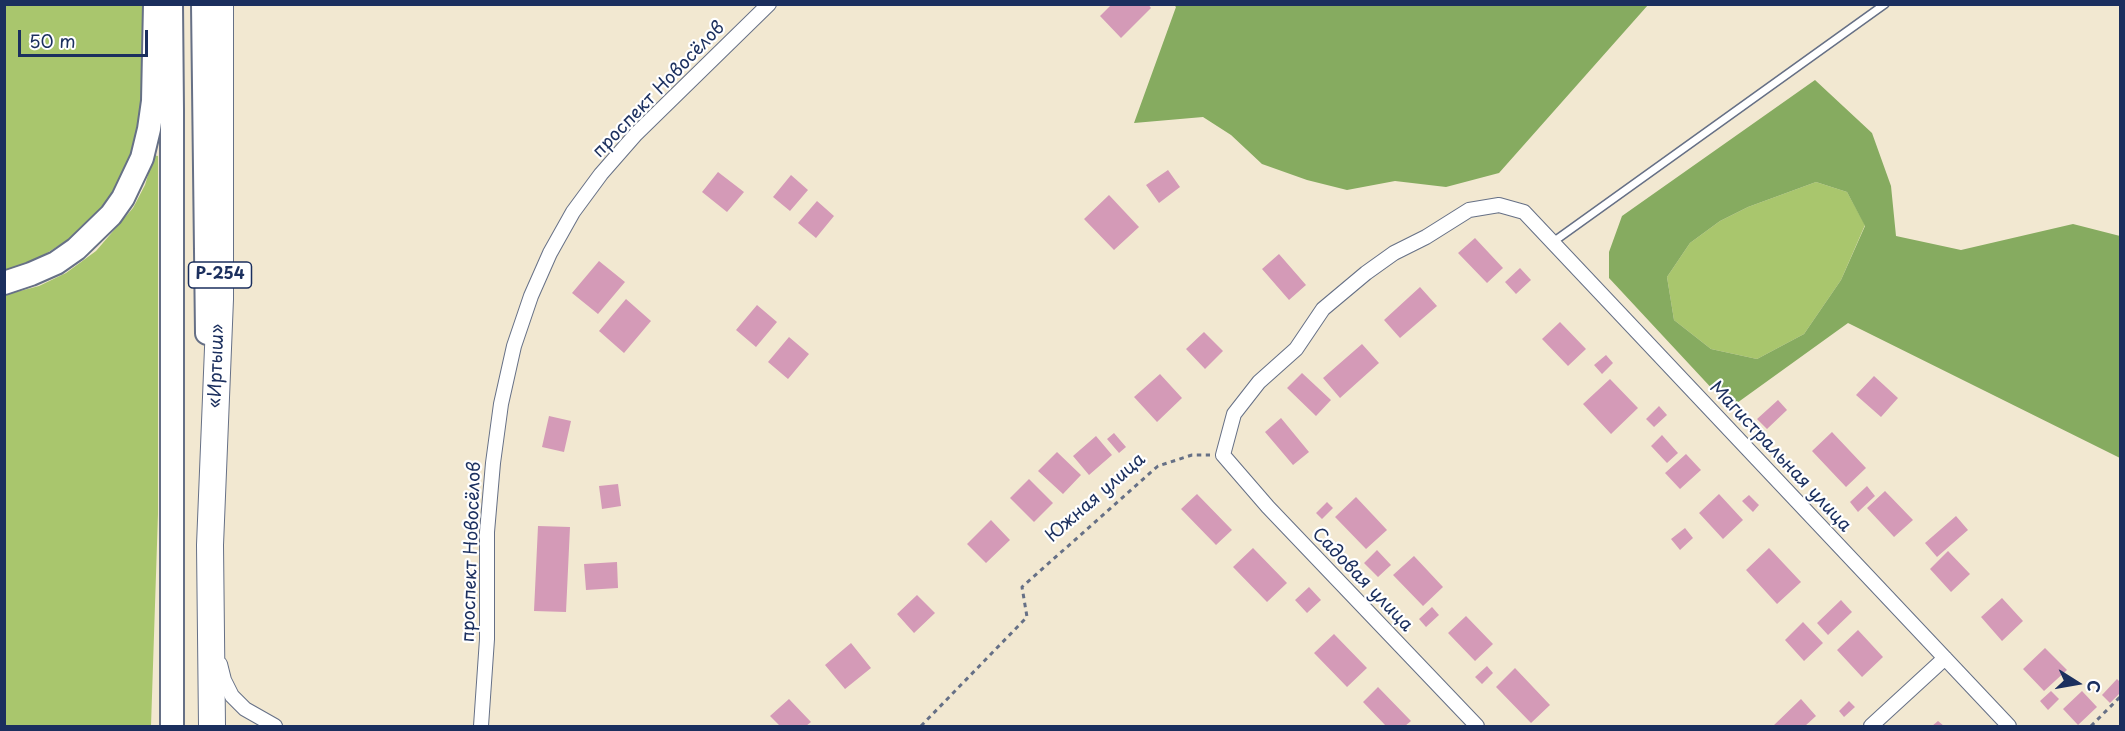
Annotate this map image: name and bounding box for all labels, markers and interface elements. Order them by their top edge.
street label: проспект Новосёлов [588,17,730,163]
scale bar [21,18,152,56]
text: 50 m [29,27,76,54]
road number: Р-254 [188,262,252,288]
street label: «Иртыш» [205,323,229,409]
street label: Магистральная улица [1705,377,1855,537]
street label: Южная улица [1042,449,1150,547]
street label: проспект Новосёлов [458,461,486,643]
street label: Садовая улица [1307,524,1417,636]
north arrow [2047,653,2107,713]
text: С [2082,678,2108,695]

